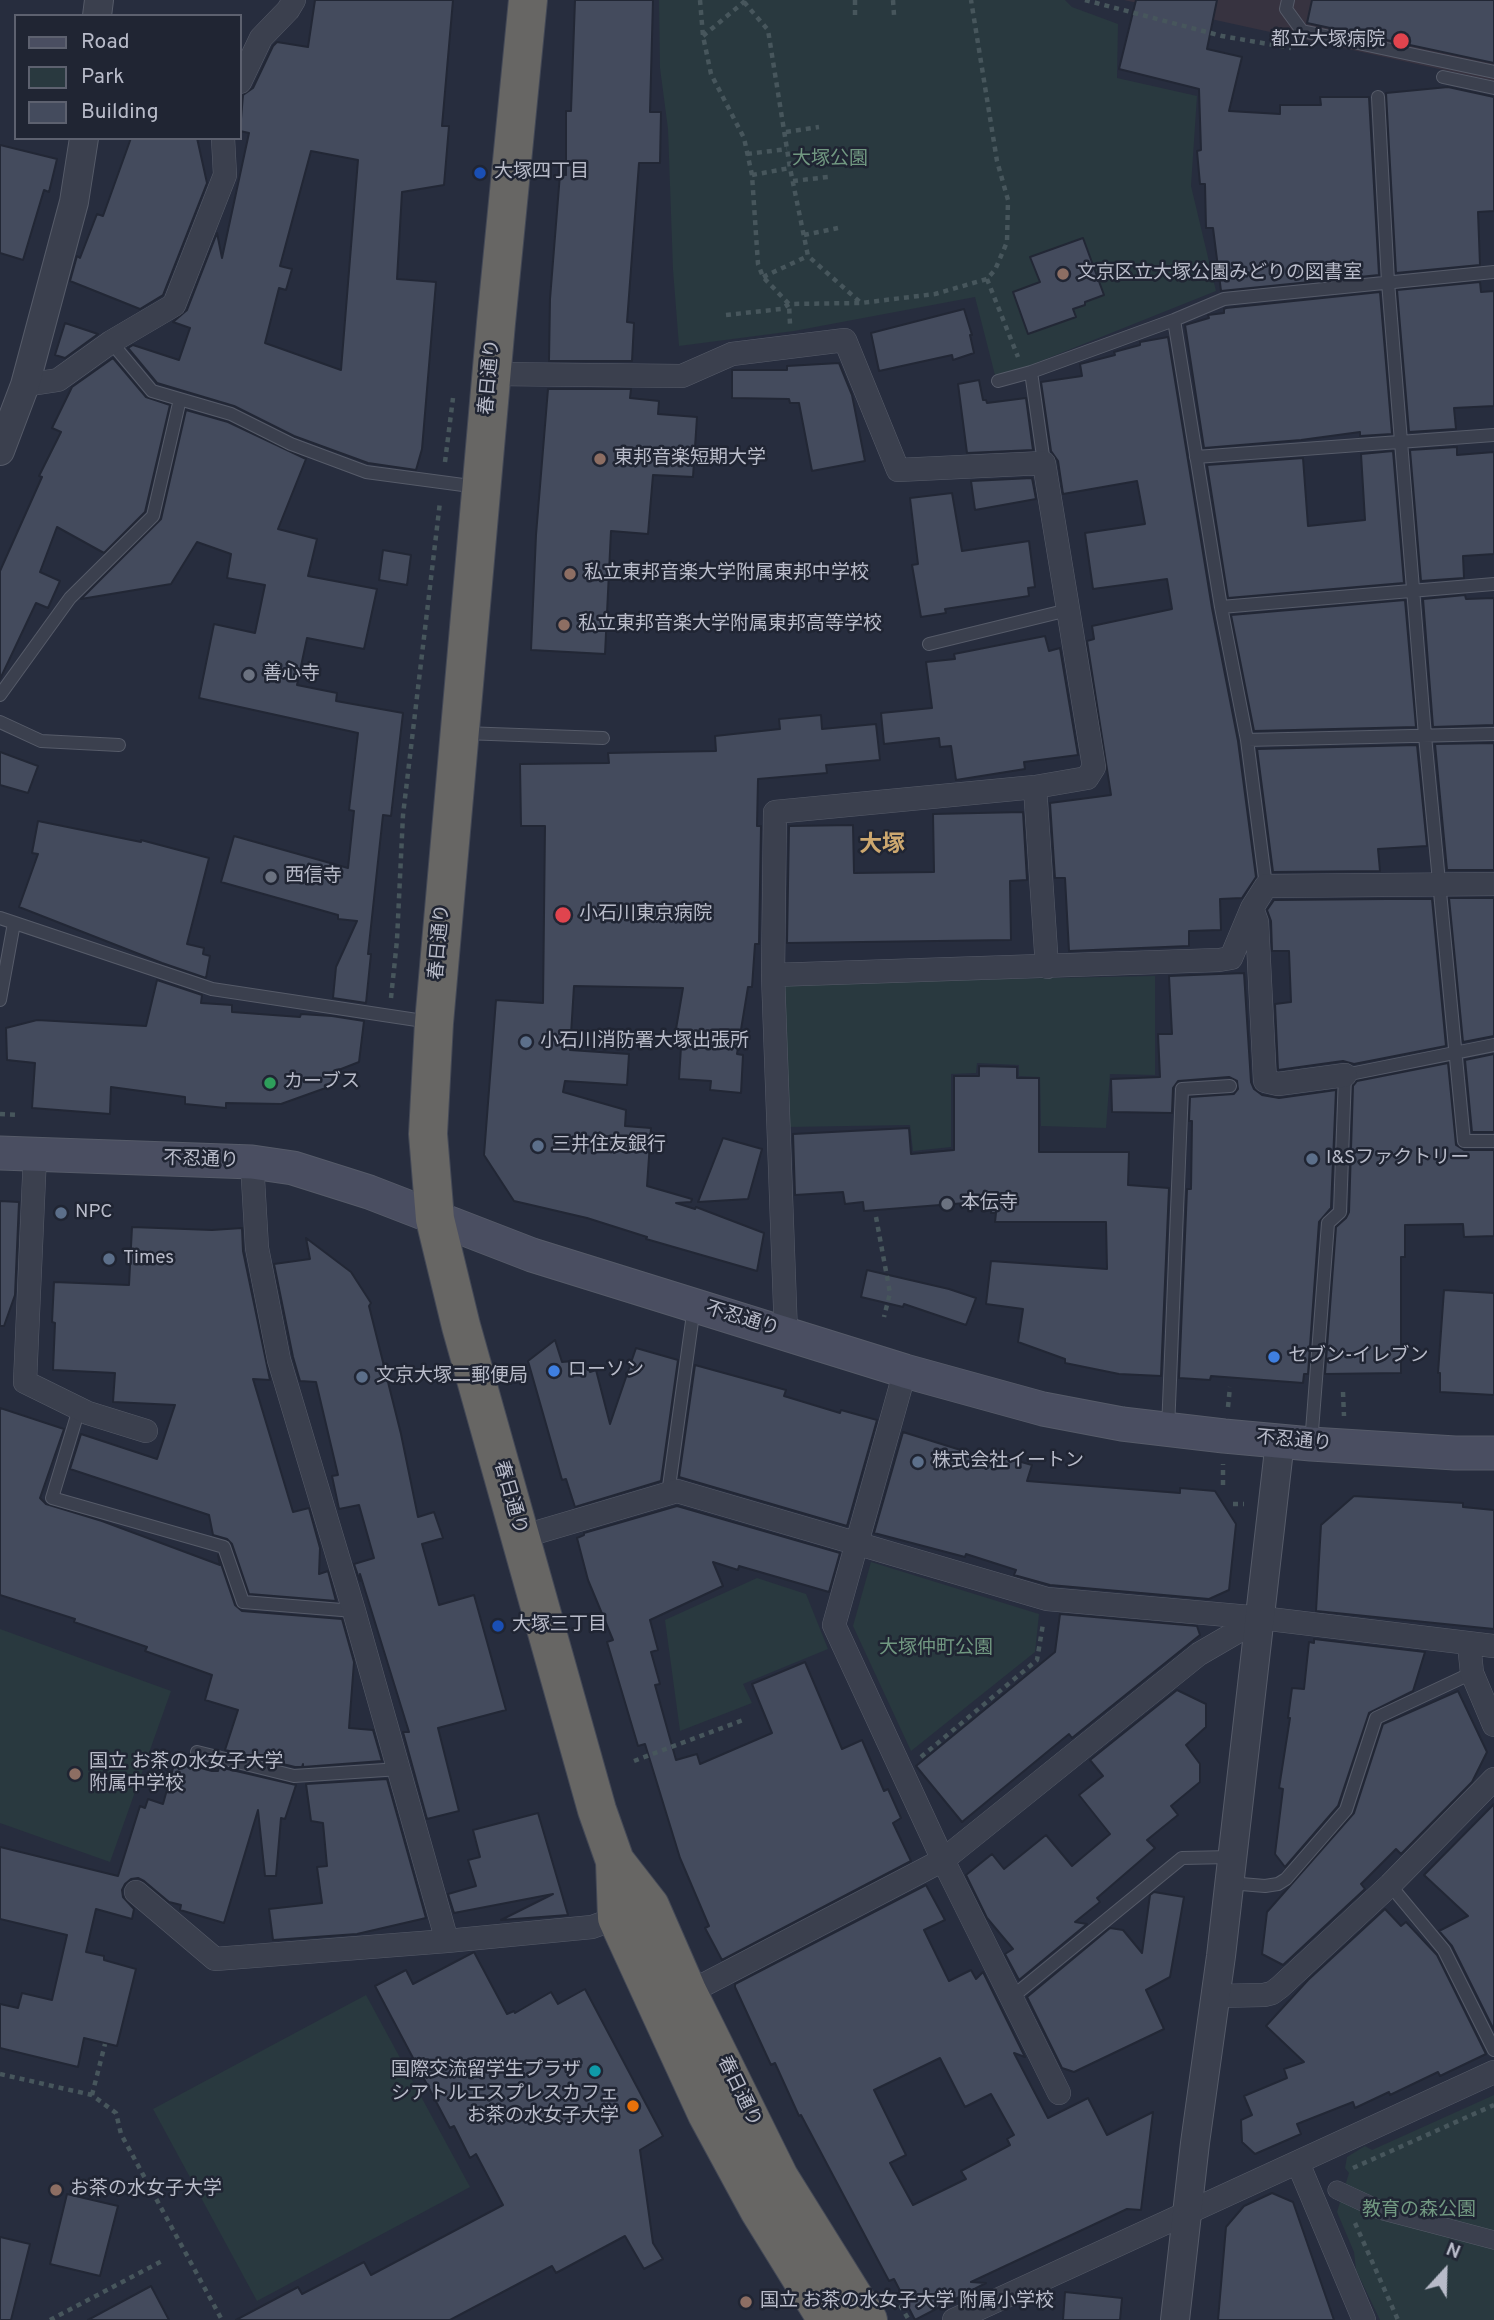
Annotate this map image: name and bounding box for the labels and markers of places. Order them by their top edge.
place label: 都立大塚病院 [1271,30,1385,52]
marker: 都立大塚病院 [1391,31,1411,51]
place label: 大塚四丁目 [494,162,589,184]
marker: 大塚四丁目 [472,165,488,181]
place label: 文京区立大塚公園みどりの図書室 [1077,263,1362,285]
marker: 文京区立大塚公園みどりの図書室 [1055,266,1071,282]
place label: 東邦音楽短期大学 [614,448,766,470]
marker: 東邦音楽短期大学 [592,451,608,467]
place label: 私立東邦音楽大学附属東邦中学校 [584,563,869,585]
marker: 私立東邦音楽大学附属東邦中学校 [562,566,578,582]
place label: 私立東邦音楽大学附属東邦高等学校 [578,614,882,636]
marker: 私立東邦音楽大学附属東邦高等学校 [556,617,572,633]
place label: 善心寺 [263,664,320,686]
marker: 善心寺 [241,667,257,683]
place label: 西信寺 [285,866,342,888]
marker: 西信寺 [263,869,279,885]
place label: 小石川東京病院 [579,904,712,926]
marker: 小石川東京病院 [553,905,573,925]
place label: 小石川消防署大塚出張所 [540,1031,749,1053]
marker: 小石川消防署大塚出張所 [518,1034,534,1050]
place label: カーブス [284,1072,360,1094]
marker: カーブス [262,1075,278,1091]
place label: 三井住友銀行 [552,1135,666,1157]
marker: 三井住友銀行 [530,1138,546,1154]
place label: I&Sファクトリー [1326,1148,1469,1170]
marker: I&Sファクトリー [1304,1151,1320,1167]
place label: 本伝寺 [961,1193,1018,1215]
marker: 本伝寺 [939,1196,955,1212]
place label: NPC [75,1202,112,1224]
marker: NPC [53,1205,69,1221]
place label: Times [123,1248,174,1270]
marker: Times [101,1251,117,1267]
place label: セブン-イレブン [1288,1346,1429,1368]
marker: セブン-イレブン [1266,1349,1282,1365]
place label: ローソン [568,1360,644,1382]
marker: ローソン [546,1363,562,1379]
place label: 文京大塚二郵便局 [376,1366,528,1388]
marker: 文京大塚二郵便局 [354,1369,370,1385]
place label: 株式会社イートン [932,1451,1084,1473]
marker: 株式会社イートン [910,1454,926,1470]
place label: 大塚三丁目 [512,1615,607,1637]
marker: 大塚三丁目 [490,1618,506,1634]
place label: 国立 お茶の水女子大学 附属中学校 [89,1752,283,1796]
marker: 国立 お茶の水女子大学 附属中学校 [67,1766,83,1782]
place label: 国際交流留学生プラザ [391,2060,581,2082]
marker: 国際交流留学生プラザ [587,2063,603,2079]
place label: シアトルエスプレスカフェ お茶の水女子大学 [391,2084,619,2128]
marker: シアトルエスプレスカフェ お茶の水女子大学 [625,2098,641,2114]
place label: お茶の水女子大学 [70,2179,222,2201]
marker: お茶の水女子大学 [48,2182,64,2198]
place label: 国立 お茶の水女子大学 附属小学校 [760,2291,1054,2313]
marker: 国立 お茶の水女子大学 附属小学校 [738,2294,754,2310]

